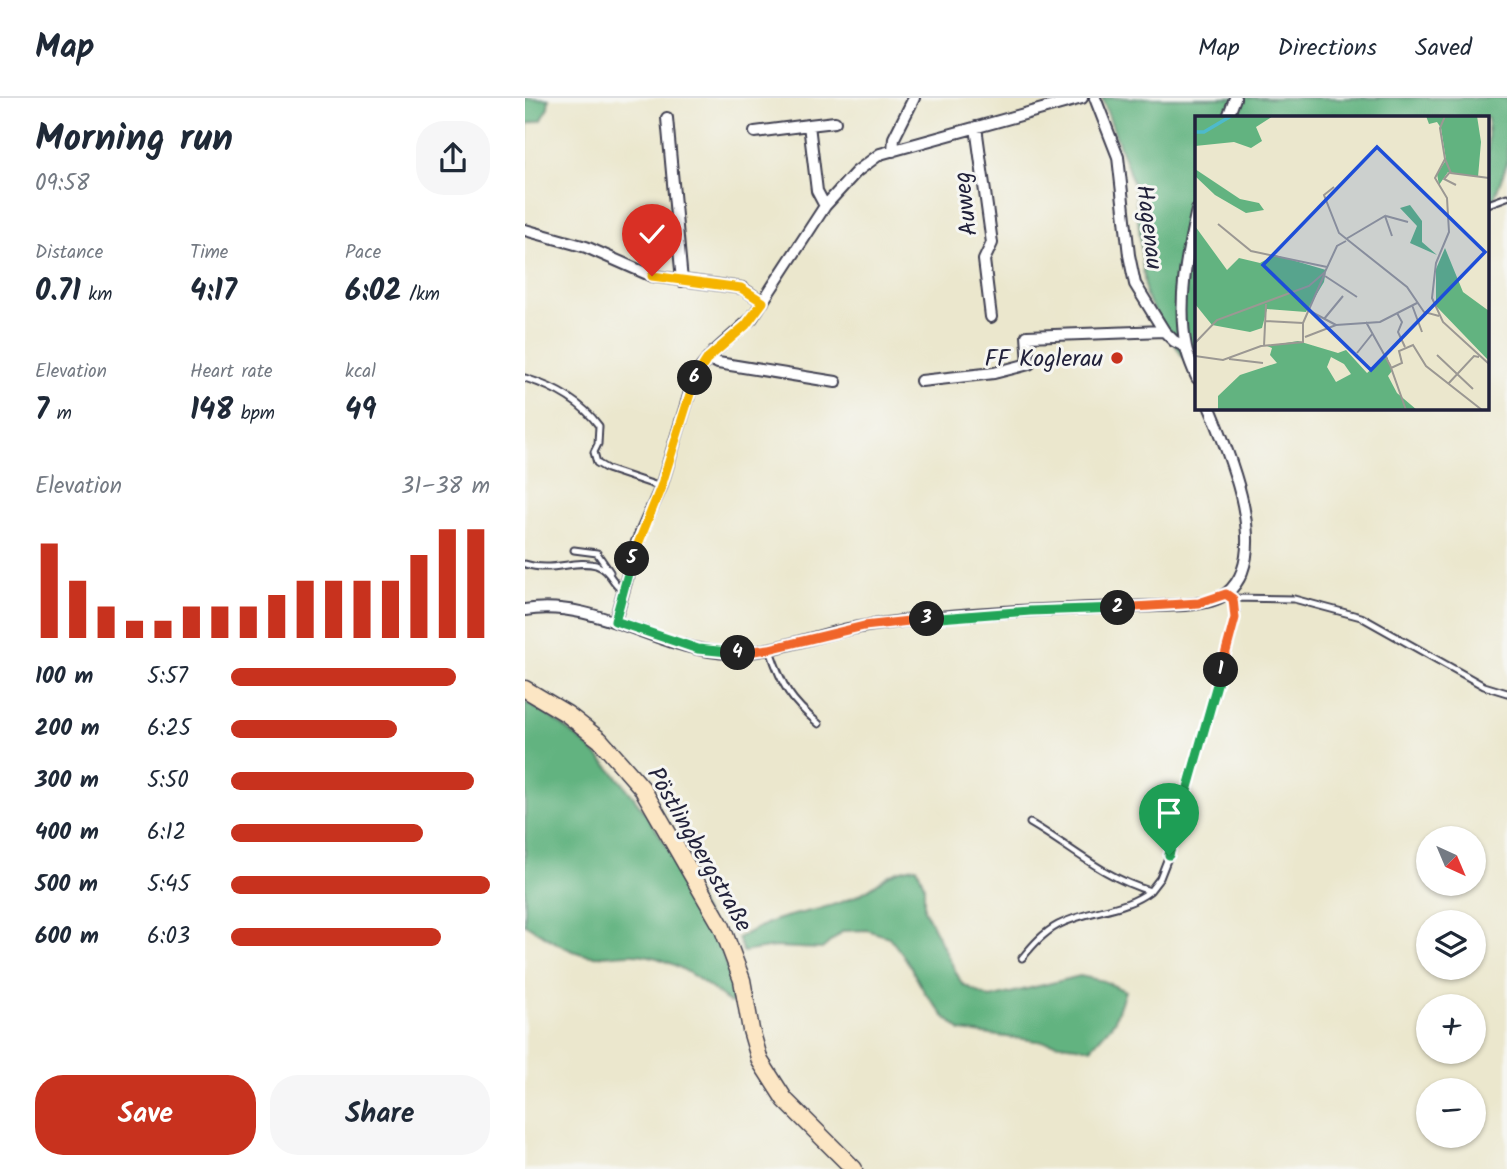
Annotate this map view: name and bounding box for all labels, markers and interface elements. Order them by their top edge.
text: Map [35,22,95,75]
text: Map [1198,29,1240,68]
text: Directions [1278,29,1377,68]
text: Saved [1415,29,1472,68]
text: Morning run [35,110,233,170]
inset map [1195,116,1489,410]
button: share [416,121,490,195]
text: 09:58 [35,166,90,202]
street label: Auweg [943,169,990,238]
street label: Hagenau [1124,183,1173,272]
pin [622,204,682,276]
icon: check [633,215,671,253]
text: Distance [35,238,103,268]
text: Time [190,238,228,268]
text: Pace [345,238,381,268]
text: 0.71 [35,268,81,316]
text: 4:17 [190,268,237,316]
text: 6:02 [345,268,402,316]
text: km [81,280,112,310]
text: /km [402,280,440,310]
place label: FF Koglerau [984,340,1103,379]
marker: FF Koglerau [1109,350,1125,366]
text: Elevation [35,357,107,387]
text: Heart rate [190,357,273,387]
text: kcal [345,357,376,387]
pin: 6 [677,360,713,396]
text: 6 [689,362,700,392]
text: 7 [35,387,49,435]
text: 148 [190,387,233,435]
text: 49 [345,387,377,435]
text: m [49,399,72,429]
text: bpm [233,399,275,429]
text: Elevation [35,469,122,505]
text: 31–38 m [401,469,490,505]
pin: 5 [615,542,649,576]
text: 5 [627,543,636,573]
pin: 2 [1101,590,1135,626]
text: 2 [1112,592,1123,622]
pin: 3 [909,602,945,636]
text: 3 [921,603,932,633]
pin: 4 [721,636,755,670]
text: 4 [732,637,743,667]
pin: 1 [1203,652,1239,688]
text: 1 [1218,654,1223,684]
text: 100 m [35,659,93,695]
text: 5:57 [147,659,188,695]
text: 200 m [35,711,100,747]
text: 6:25 [147,711,191,747]
street label: Pöstlingbergstraße [635,760,762,940]
text: 300 m [35,763,99,799]
text: 5:50 [147,763,189,799]
pin [1139,783,1199,855]
icon: arrive [1150,794,1188,832]
text: 400 m [35,815,99,851]
text: 6:12 [147,815,186,851]
north arrow [1416,826,1486,896]
map controls [1416,826,1486,1148]
text: 500 m [35,867,98,903]
text: 5:45 [147,867,190,903]
button: layers [1416,910,1486,980]
text: 600 m [35,919,99,955]
text: 6:03 [147,919,190,955]
button: + [1416,994,1486,1064]
button: Save [35,1075,256,1155]
button: Share [270,1075,490,1155]
button: − [1416,1078,1486,1148]

